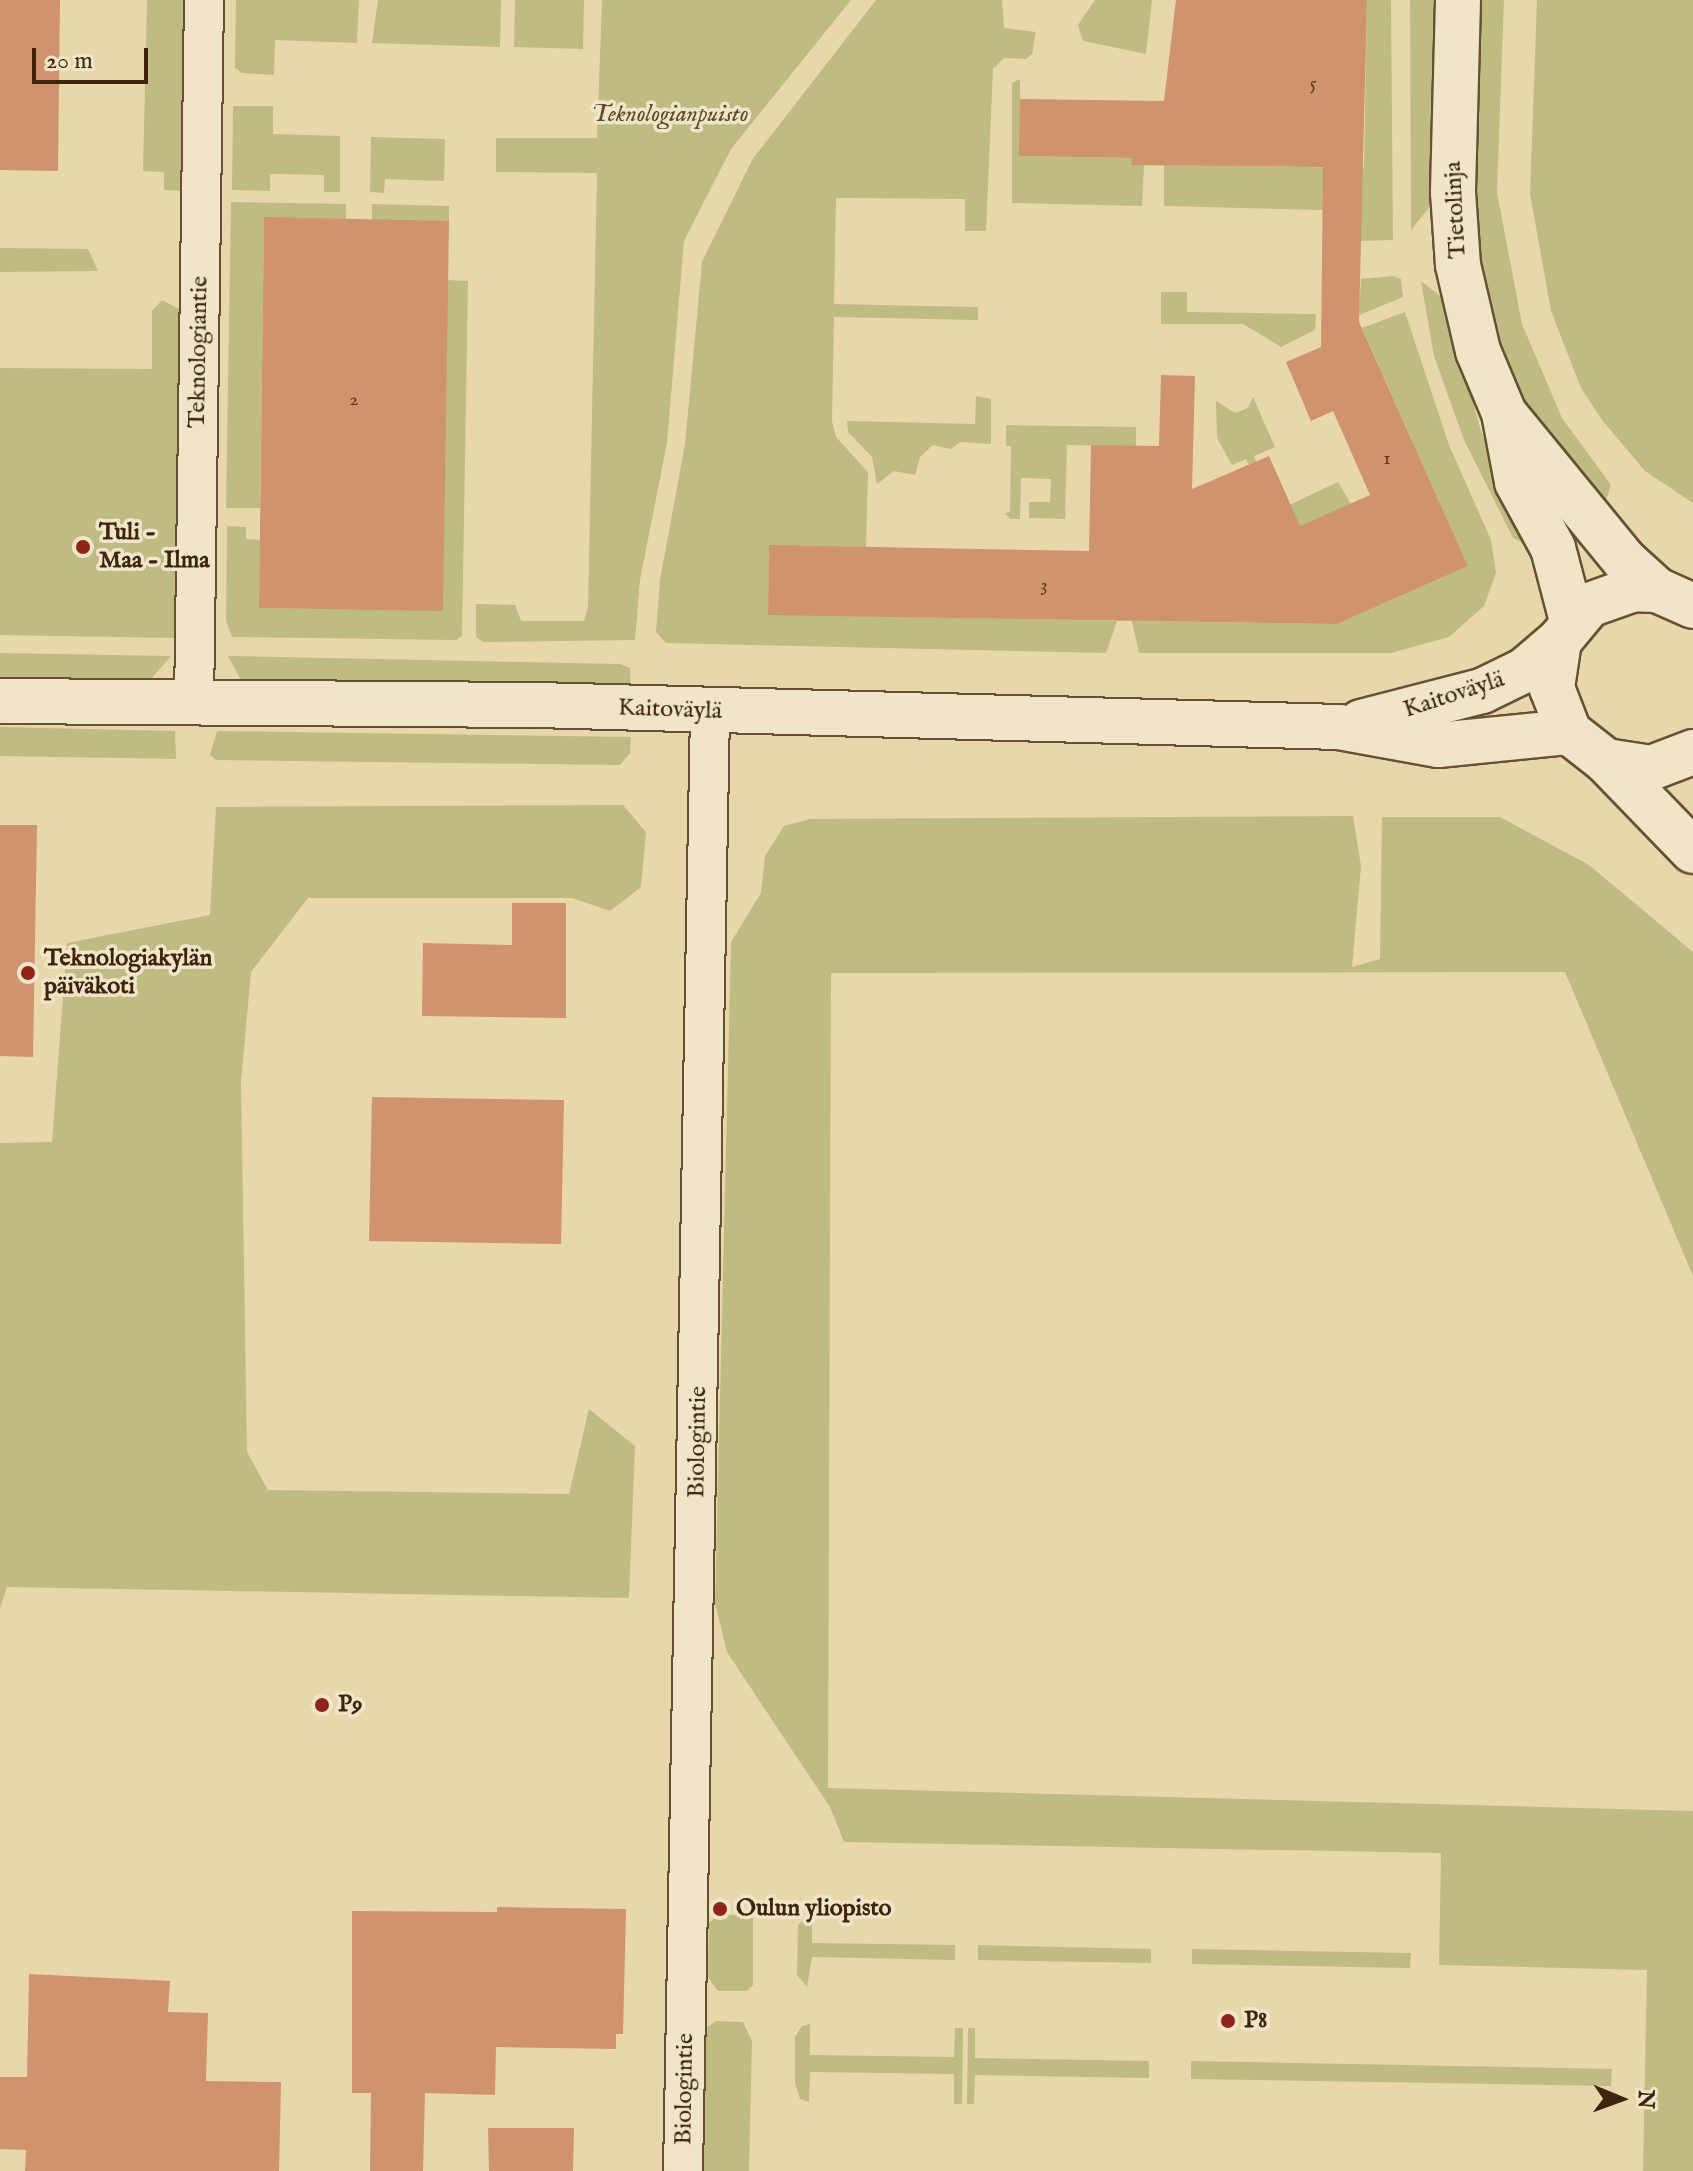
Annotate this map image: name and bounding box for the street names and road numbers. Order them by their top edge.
street label: Tietolinja [1439,161,1473,259]
street label: Teknologiantie [183,276,215,428]
street label: Kaitoväylä [1400,665,1508,725]
street label: Kaitoväylä [617,694,723,726]
street label: Biologintie [683,1386,713,1498]
street label: Biologintie [670,2033,700,2145]

